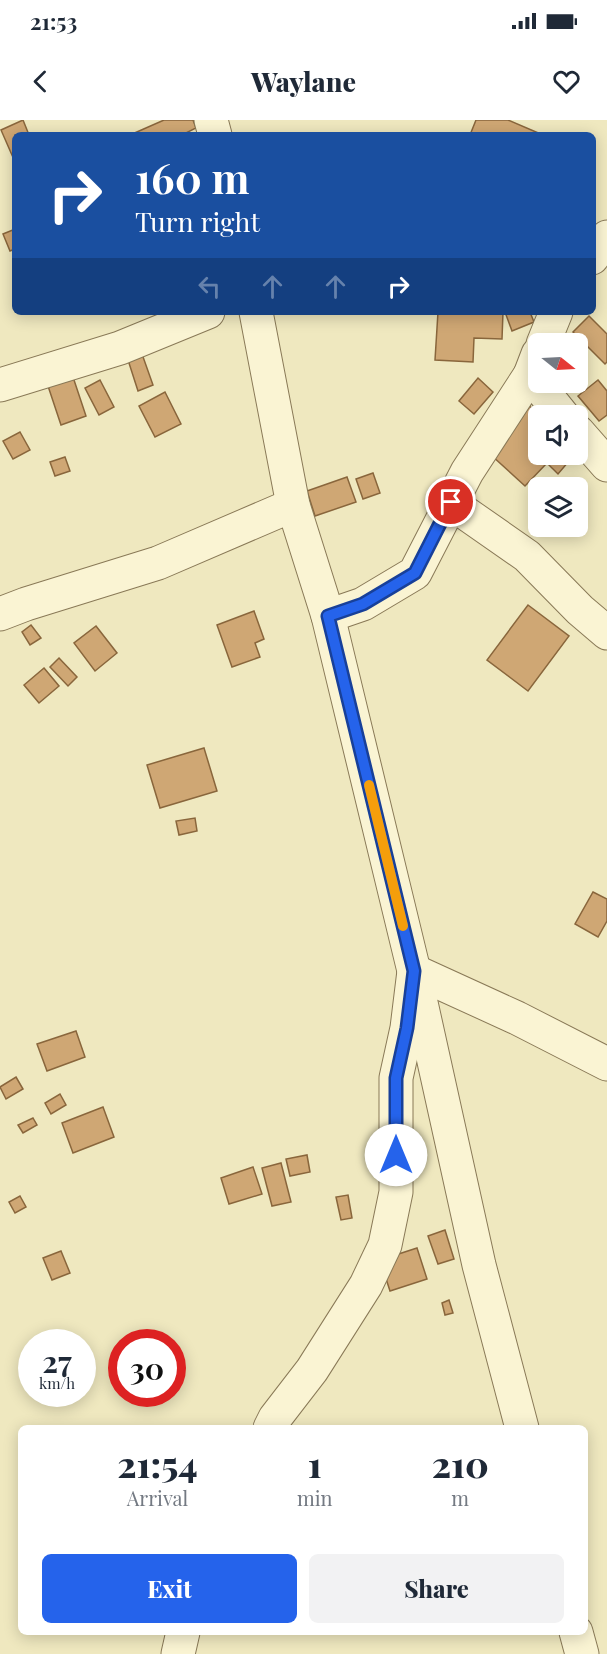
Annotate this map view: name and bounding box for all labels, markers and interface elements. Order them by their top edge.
text: 21:53 [30,6,77,36]
text: Waylane [251,63,356,99]
icon: back [24,65,57,98]
icon: heart [550,65,583,98]
text: 160 m [135,149,250,205]
icon: right [36,156,114,234]
text: Turn right [135,203,260,239]
icon: left [193,270,226,303]
icon: ahead [256,270,289,303]
icon: ahead [319,270,352,303]
icon: right [382,270,415,303]
north arrow [528,333,588,393]
map controls [528,333,588,537]
button: sound [528,405,588,465]
pin [425,476,476,527]
button: layers [528,477,588,537]
icon: arrive [434,485,467,518]
position arrow [364,1123,428,1187]
speed limit sign: 30 [108,1329,186,1407]
text: 27 [42,1341,72,1381]
text: km/h [39,1373,75,1393]
text: 21:54 [117,1439,198,1487]
text: 1 [308,1439,322,1487]
text: 210 [432,1439,489,1487]
text: Arrival [127,1484,188,1511]
text: min [297,1484,332,1511]
text: m [451,1484,469,1511]
button: Exit [42,1554,297,1623]
button: Share [309,1554,564,1623]

